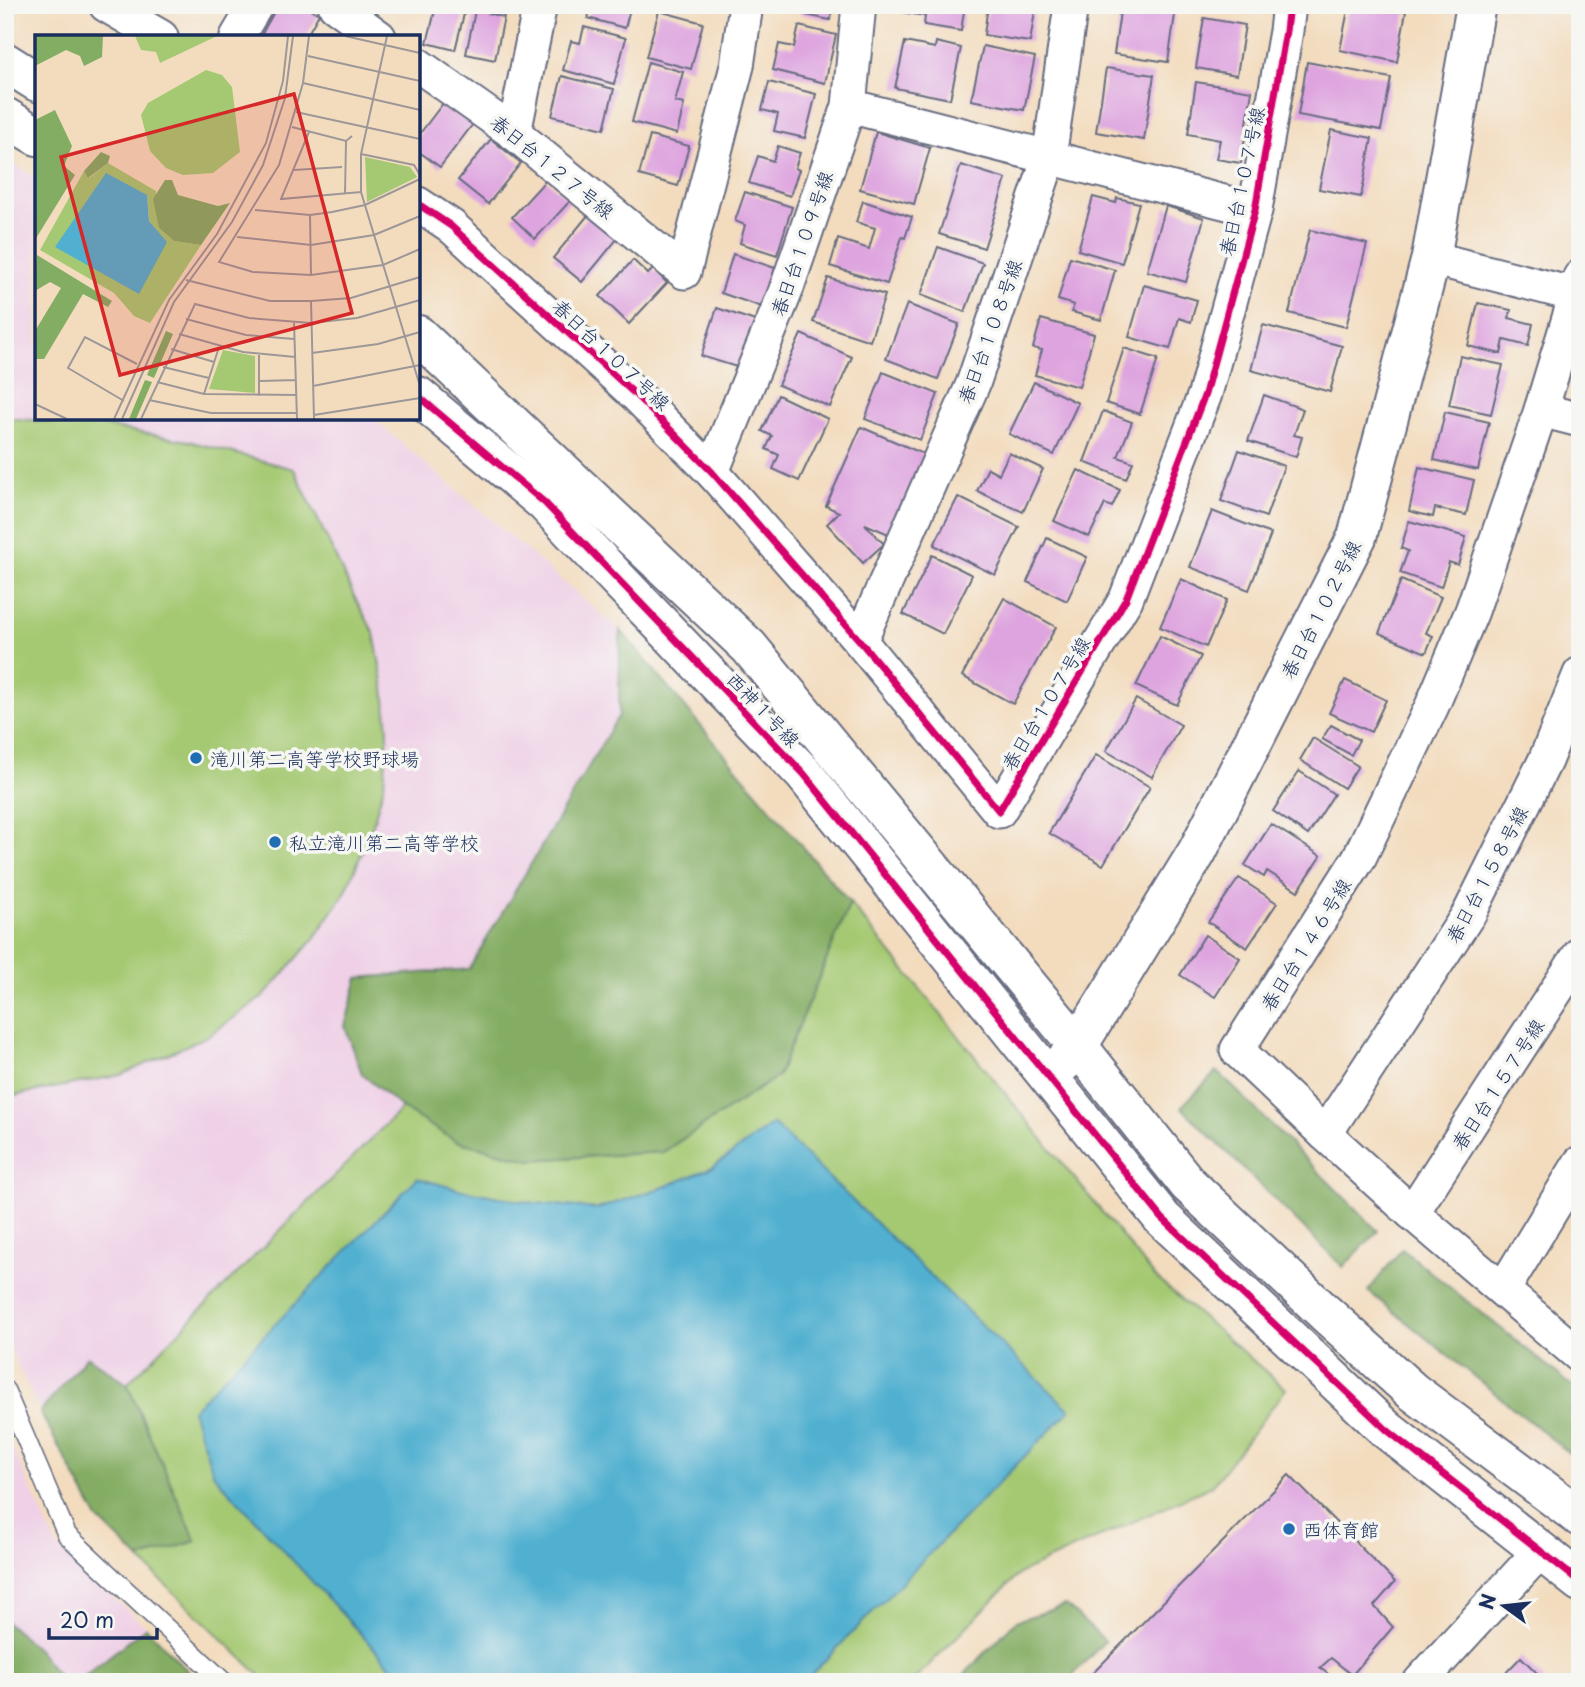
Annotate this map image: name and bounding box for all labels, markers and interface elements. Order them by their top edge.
inset map [35,35,420,420]
street label: 春日台１０７号線 [1212,104,1270,258]
street label: 春日台１２７号線 [485,107,621,225]
street label: 春日台１０９号線 [763,167,839,319]
street label: 春日台１０８号線 [950,255,1028,407]
street label: 春日台１０７号線 [547,292,677,416]
street label: 春日台１０２号線 [1273,535,1367,683]
street label: 春日台１０７号線 [994,631,1096,775]
street label: 西神１号線 [721,665,807,753]
place label: 滝川第二高等学校野球場 [210,744,419,772]
marker: 滝川第二高等学校野球場 [188,750,204,766]
street label: 春日台１５８号線 [1438,800,1534,948]
place label: 私立滝川第二高等学校 [289,828,479,856]
marker: 私立滝川第二高等学校 [267,834,283,850]
street label: 春日台１４６号線 [1253,872,1357,1016]
street label: 春日台１５７号線 [1444,1013,1550,1155]
place label: 西体育館 [1303,1515,1379,1543]
marker: 西体育館 [1281,1521,1297,1537]
north arrow [1470,1572,1540,1642]
text: N [1471,1590,1502,1612]
scale bar [49,1596,158,1640]
text: 20 m [60,1603,114,1635]

